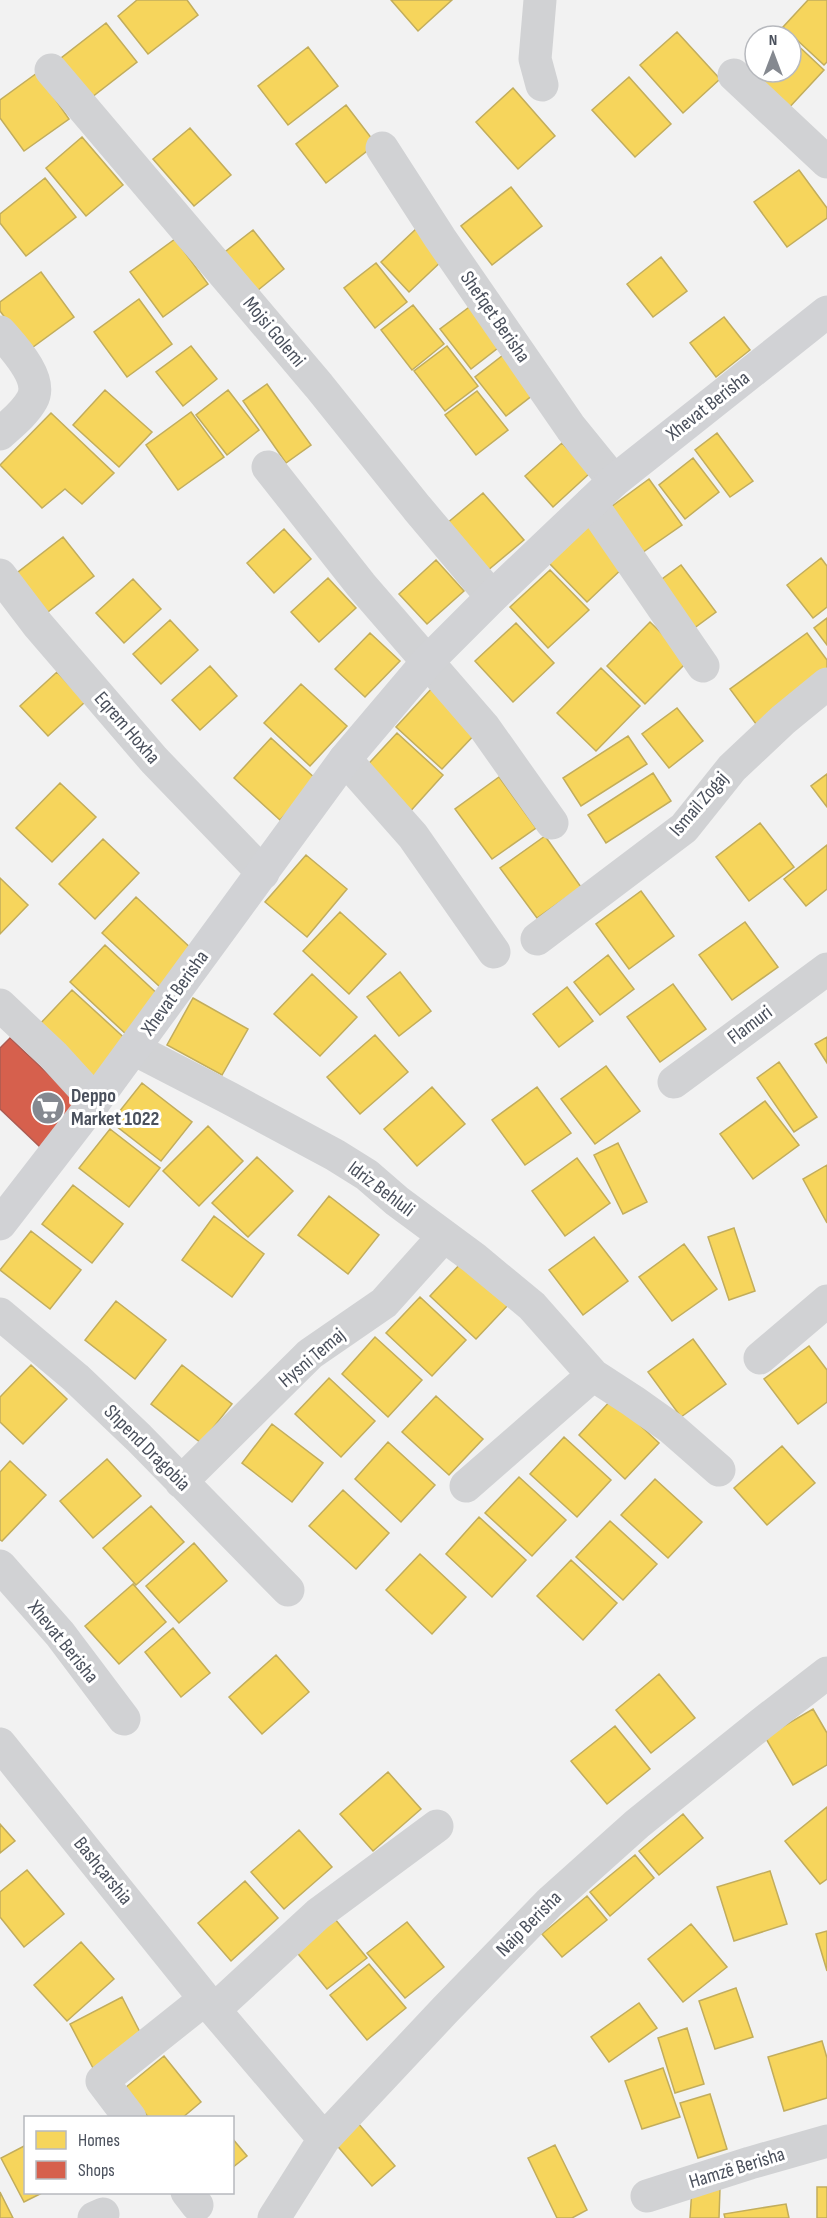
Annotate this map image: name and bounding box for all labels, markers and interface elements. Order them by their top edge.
north arrow [743,24,803,84]
text: N [769,31,777,50]
street label: Shefqet Berisha [455,267,535,367]
street label: Mojsi Golemi [238,292,310,372]
street label: Xhevat Berisha [661,366,754,447]
street label: Eqrem Hoxha [89,687,165,769]
street label: Ismail Zogaj [665,767,733,841]
street label: Xhevat Berisha [136,946,214,1041]
street label: Flamuri [723,1000,777,1050]
place label: Deppo Market 1022 [71,1084,159,1131]
supermarket icon: Deppo Market 1022 [30,1090,66,1126]
street label: Idriz Behluli [343,1156,419,1222]
street label: Hysni Temaj [274,1323,350,1393]
street label: Shpend Dragobia [99,1400,195,1496]
street label: Xhevat Berisha [22,1595,104,1688]
street label: Bashçarshia [68,1832,138,1910]
street label: Naip Berisha [491,1886,567,1962]
legend [24,2116,234,2194]
text: Homes [78,2130,120,2151]
street label: Hamzë Berisha [686,2142,788,2194]
text: Shops [78,2160,115,2181]

